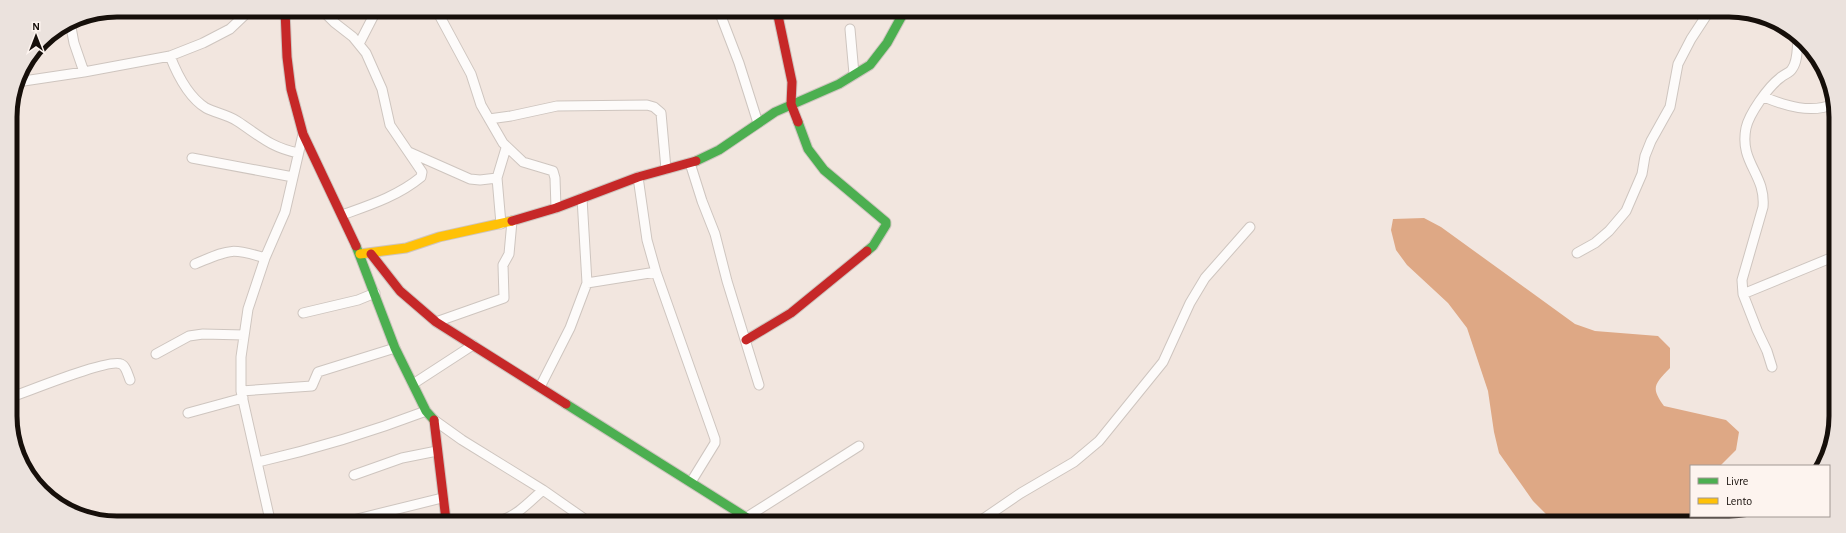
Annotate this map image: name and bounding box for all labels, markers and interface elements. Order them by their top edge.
north arrow [16,16,56,56]
text: N [32,21,40,32]
legend [1690,465,1830,517]
text: Livre [1726,475,1748,487]
text: Lento [1726,495,1752,507]

